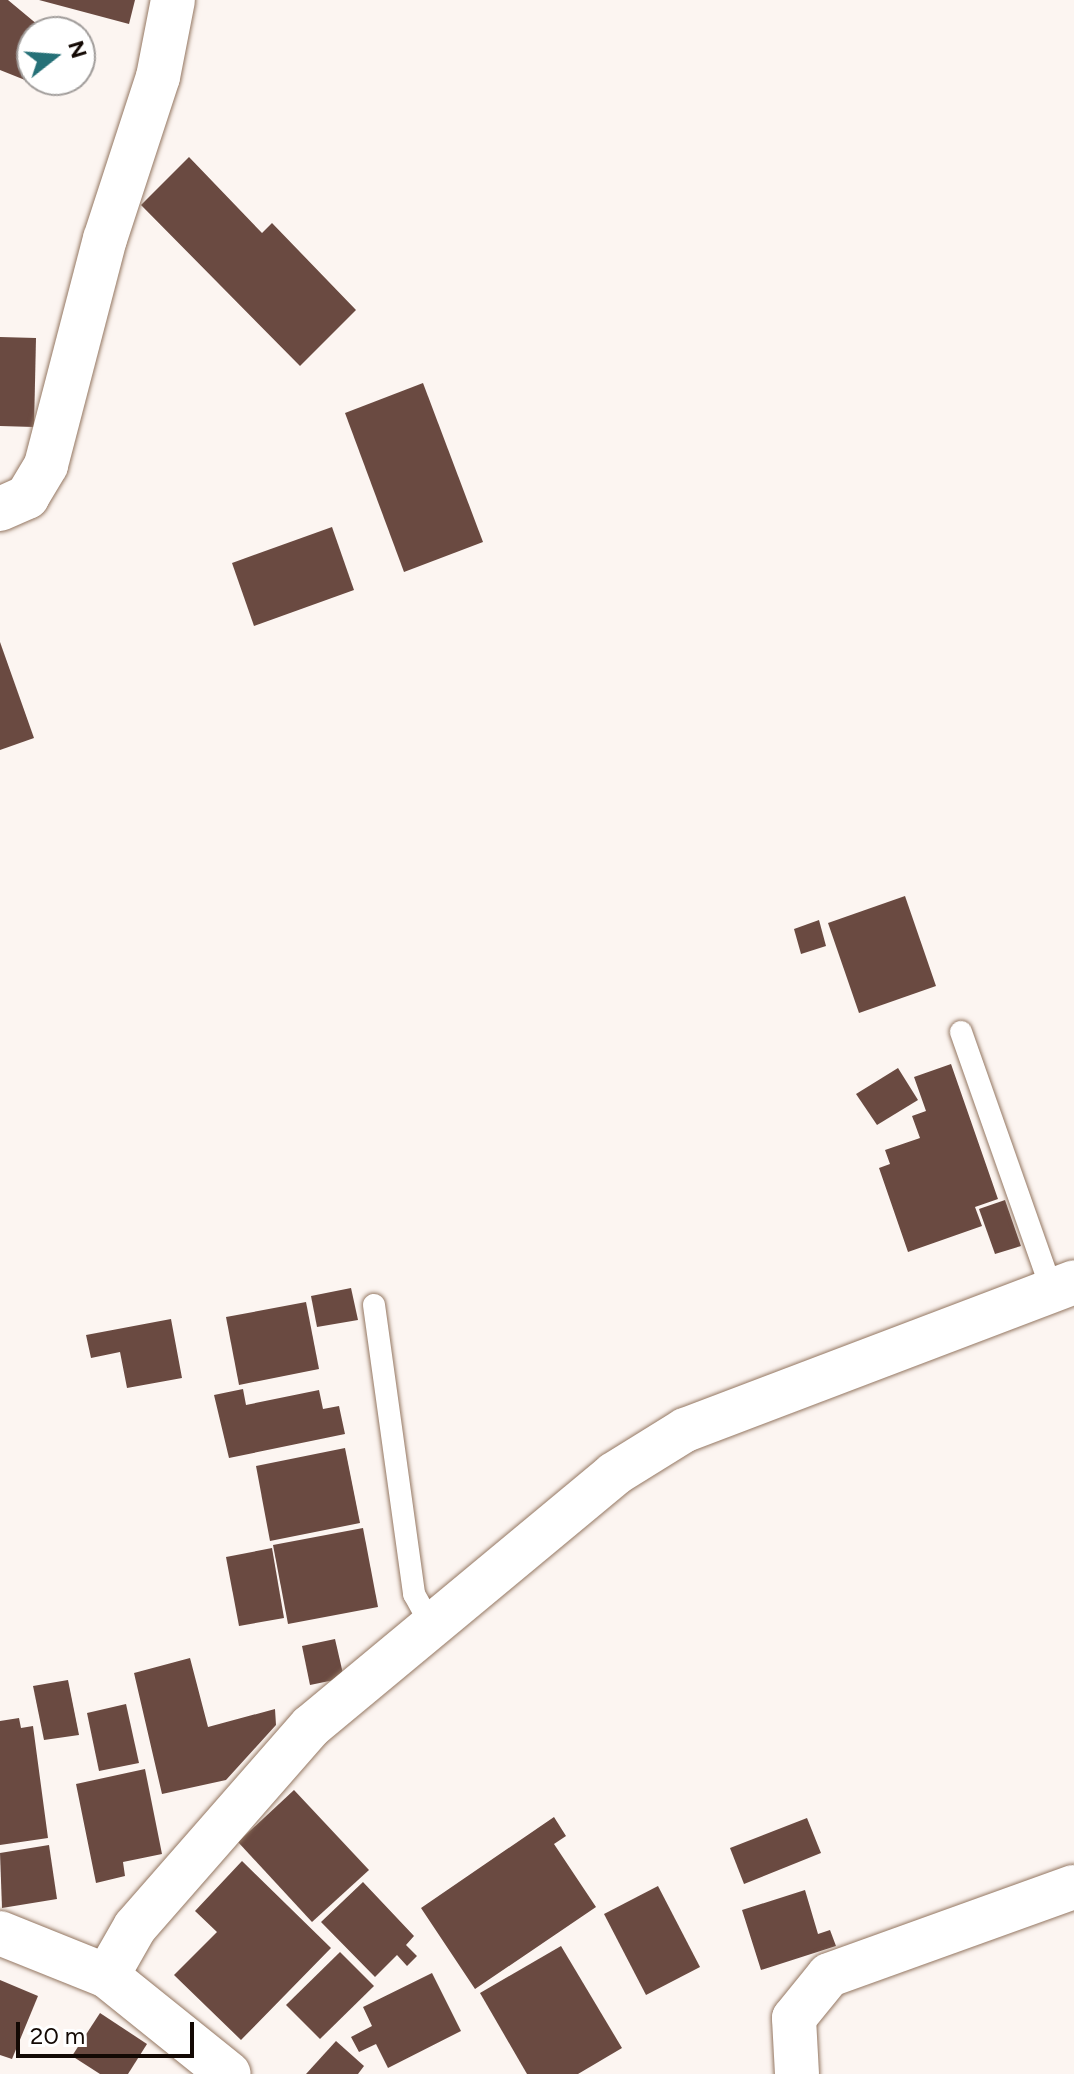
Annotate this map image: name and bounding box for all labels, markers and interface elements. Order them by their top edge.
north arrow [16,16,96,96]
text: N [62,37,93,61]
scale bar [20,2006,198,2056]
text: 20 m [30,2021,85,2050]

